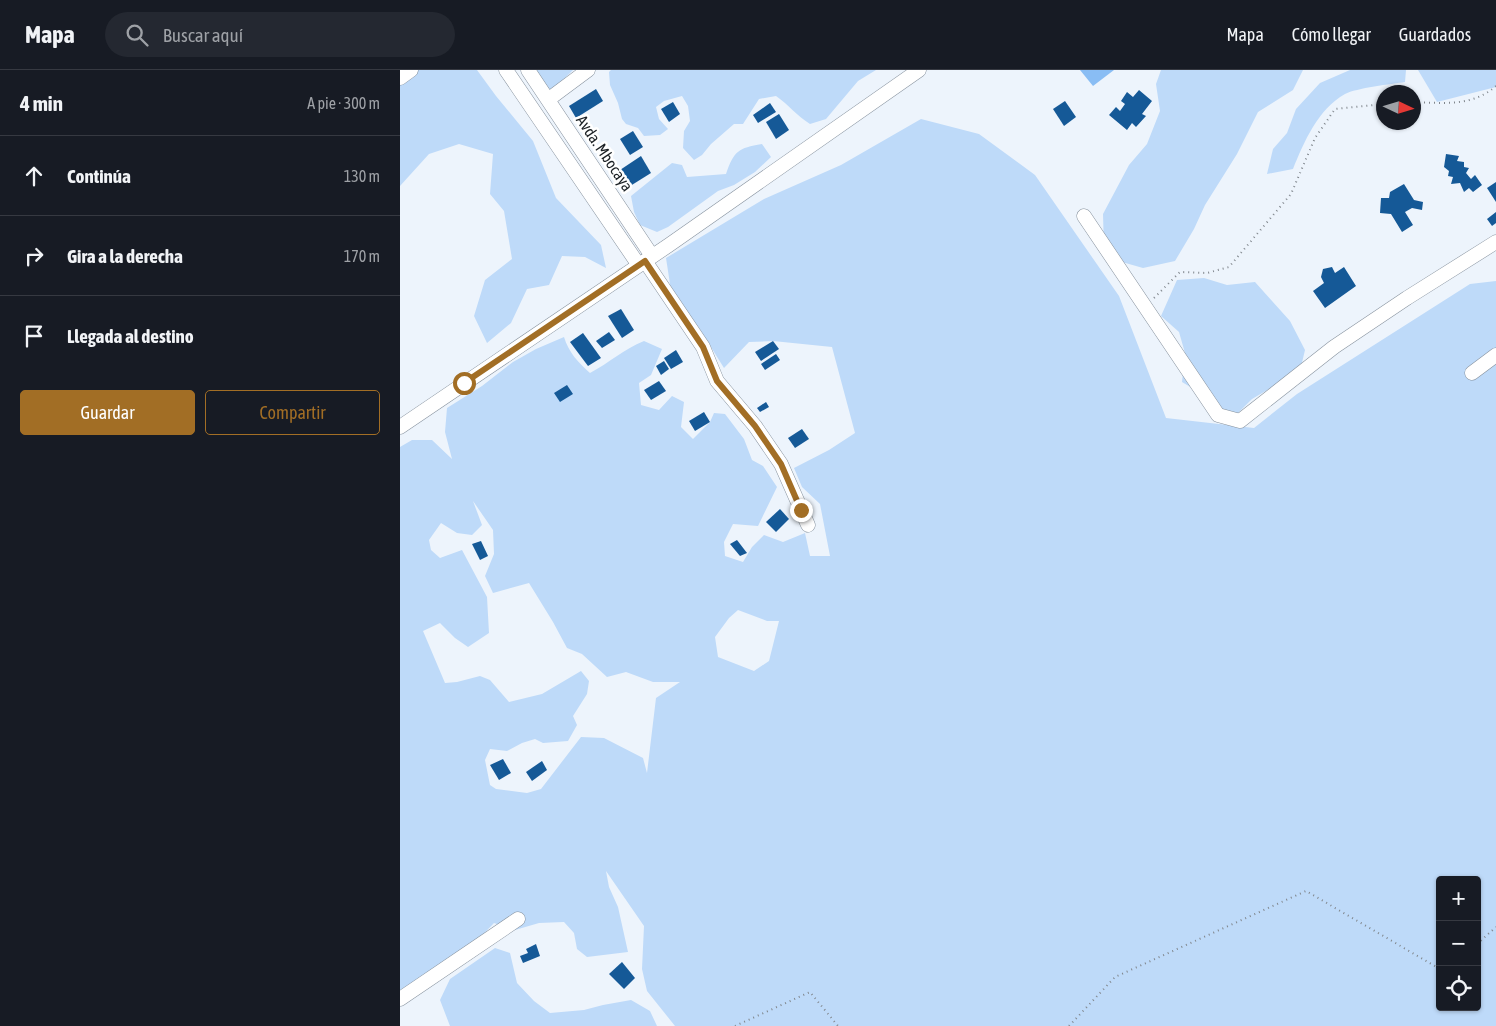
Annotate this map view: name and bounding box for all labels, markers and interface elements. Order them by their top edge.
search box [105,12,455,57]
text: Mapa [25,21,75,48]
icon: search [123,21,151,49]
text: Buscar aquí [163,24,243,46]
text: Mapa [1226,24,1264,45]
text: Cómo llegar [1292,24,1371,45]
text: Guardados [1399,24,1471,45]
north arrow [1376,85,1421,130]
text: 4 min [20,91,63,115]
text: A pie · 300 m [307,94,380,112]
street label: Avda. Mbocaya [572,112,637,195]
icon: ahead [20,162,48,190]
text: Continúa [67,165,131,187]
text: 130 m [344,167,380,185]
icon: right [20,242,48,270]
text: Gira a la derecha [67,245,183,267]
text: 170 m [344,247,380,265]
icon: arrive [20,322,48,350]
text: Llegada al destino [67,325,194,347]
route start [453,372,476,395]
button: Guardar [20,390,195,435]
button: Compartir [205,390,380,435]
route end [790,499,813,522]
map controls [1436,876,1481,1011]
button: + [1436,876,1481,921]
button: − [1436,921,1481,966]
button: locate [1436,966,1481,1011]

